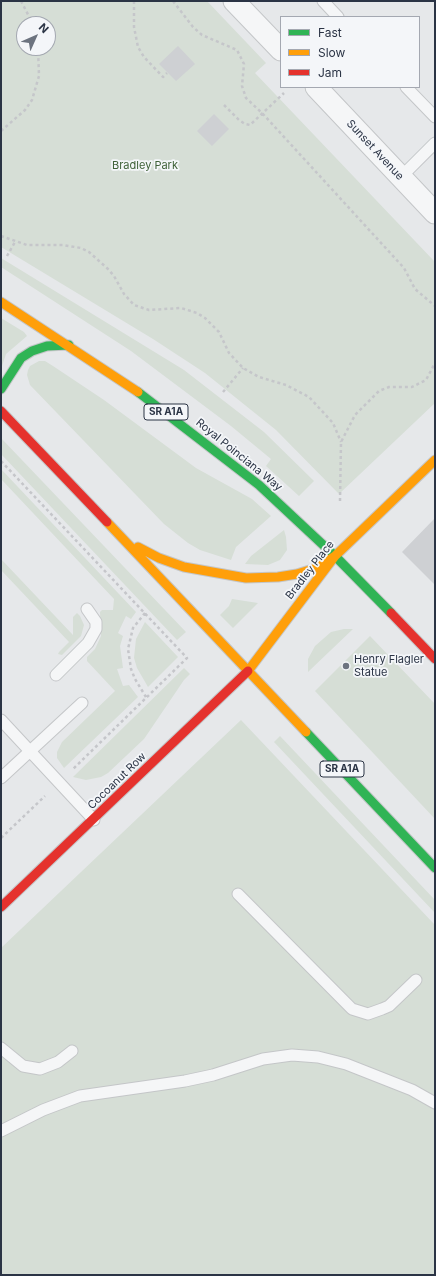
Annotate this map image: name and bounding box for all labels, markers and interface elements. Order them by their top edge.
north arrow [16,16,56,56]
legend [280,16,420,88]
text: N [36,20,52,36]
text: Fast [318,25,342,40]
text: Slow [318,45,345,60]
text: Jam [318,65,342,80]
street label: Sunset Avenue [344,117,406,183]
park label: Bradley Park [112,159,178,173]
road number: SR A1A [144,404,188,420]
street label: Royal Poinciana Way [193,416,285,494]
street label: Bradley Place [283,538,337,602]
place label: Henry Flagler Statue [354,653,424,679]
marker: Henry Flagler Statue [341,661,351,671]
street label: Cocoanut Row [85,750,149,812]
road number: SR A1A [320,761,364,777]

